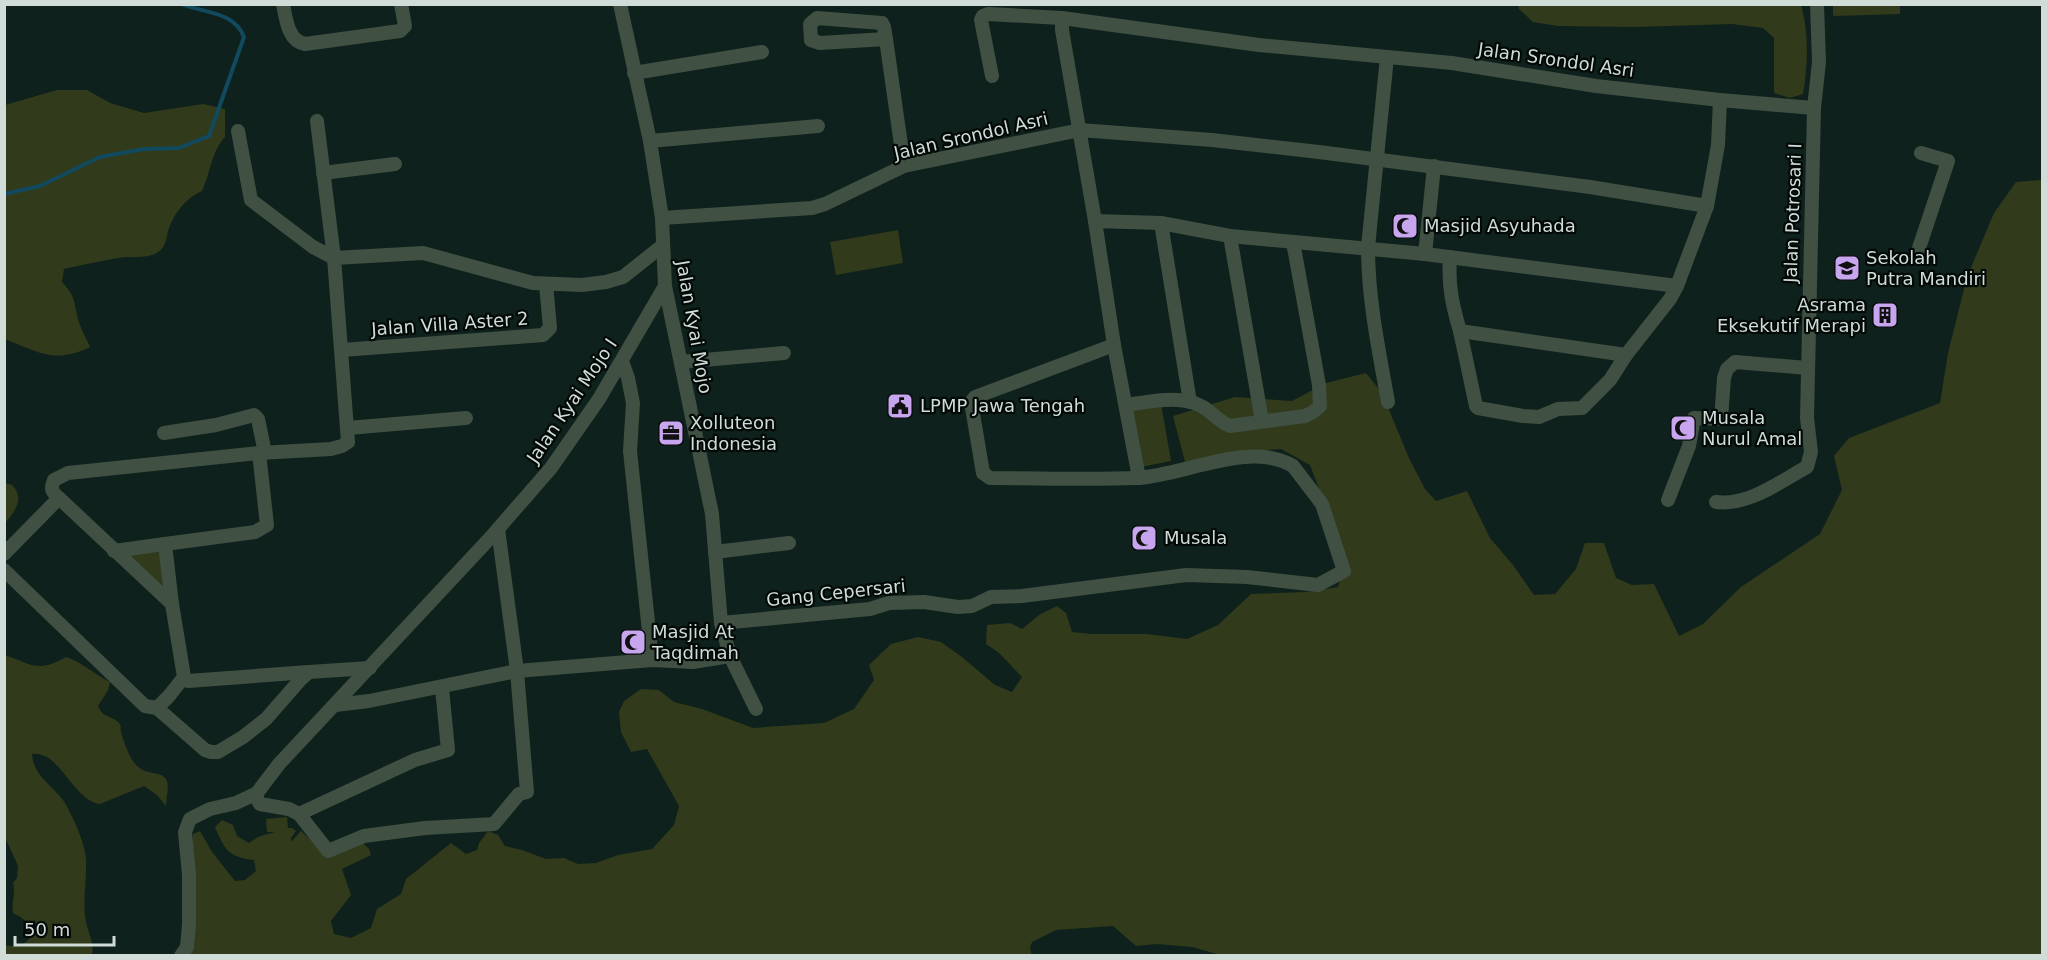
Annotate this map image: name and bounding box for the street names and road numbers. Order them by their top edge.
street label: Jalan Srondol Asri [1476,38,1636,81]
street label: Jalan Srondol Asri [891,108,1050,164]
street label: Jalan Potrosari I [1780,143,1805,284]
street label: Jalan Kyai Mojo [672,258,717,395]
street label: Jalan Villa Aster 2 [370,308,529,340]
street label: Jalan Kyai Mojo I [522,334,621,468]
street label: Gang Cepersari [765,575,907,610]

